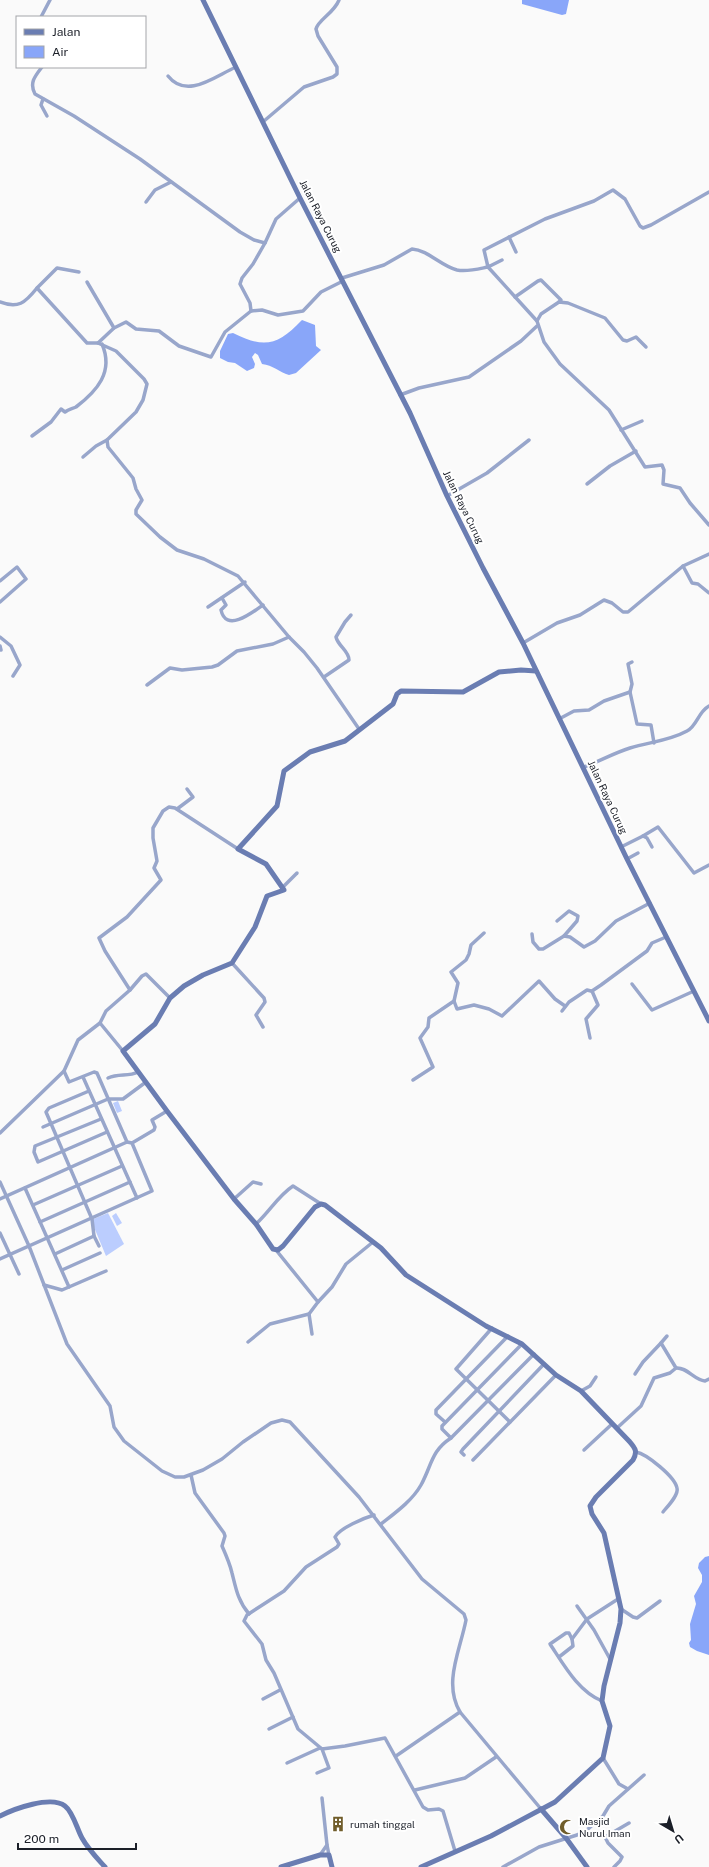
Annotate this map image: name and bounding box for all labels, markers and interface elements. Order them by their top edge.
legend [16,16,146,68]
text: Jalan [52,25,81,39]
text: Air [52,45,69,59]
street label: Jalan Raya Curug [297,178,345,254]
street label: Jalan Raya Curug [441,468,487,546]
street label: Jalan Raya Curug [586,758,630,836]
north arrow [653,1811,693,1851]
building icon: rumah tinggal [329,1815,347,1833]
place label: Masjid Nurul Iman [579,1815,631,1839]
place label: rumah tinggal [350,1818,415,1830]
mosque icon: Masjid Nurul Iman [558,1818,576,1836]
scale bar [18,1825,136,1851]
text: 200 m [24,1832,59,1846]
text: U [672,1832,686,1846]

